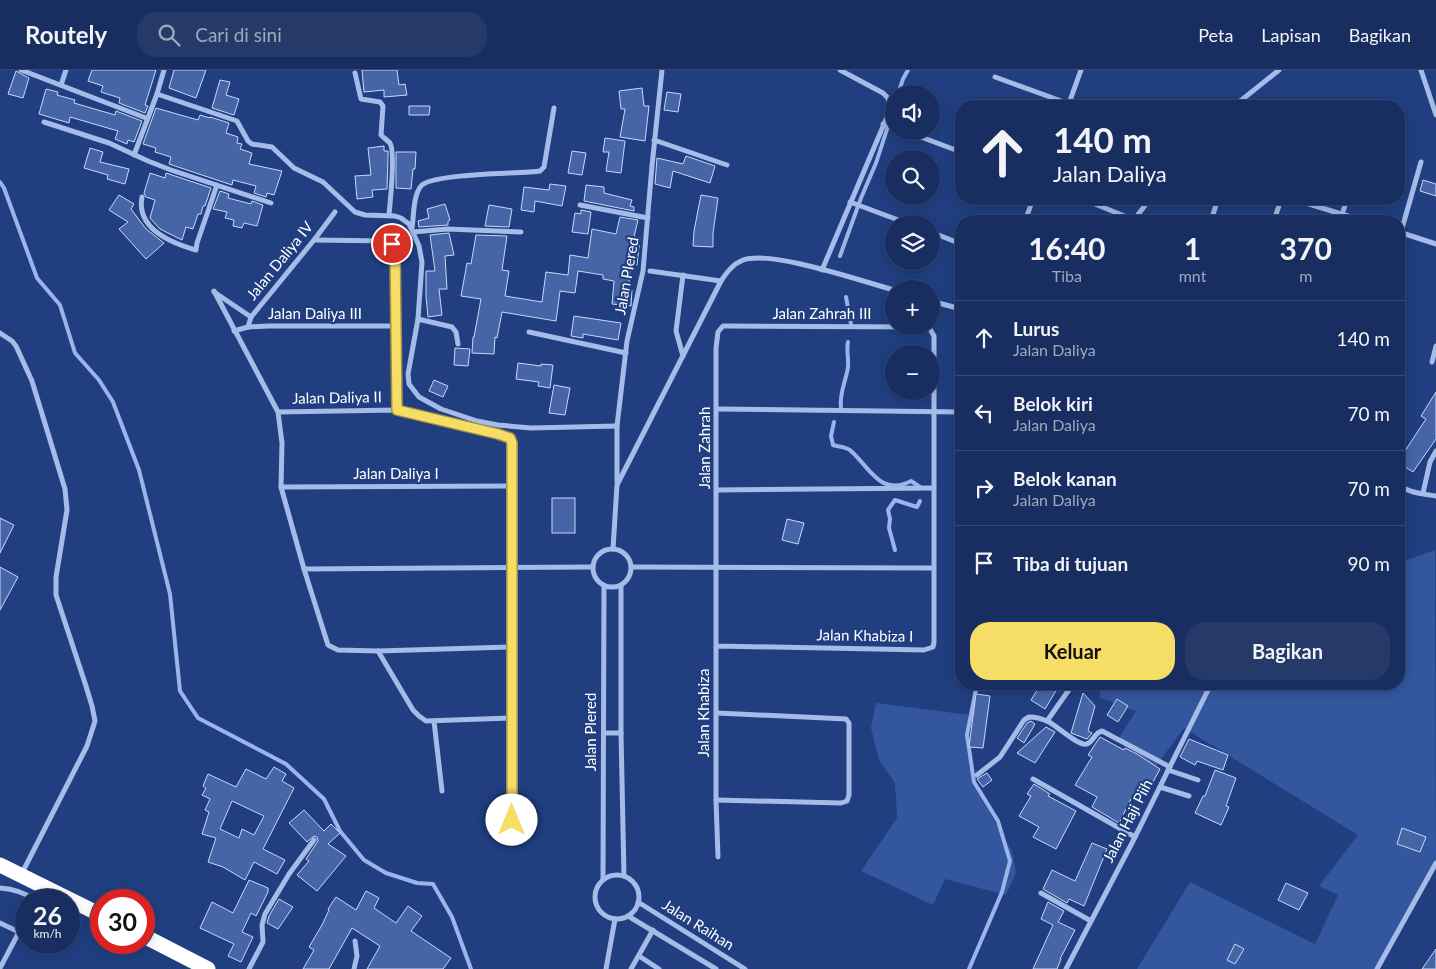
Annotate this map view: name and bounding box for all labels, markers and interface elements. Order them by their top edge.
search box [137,12,487,57]
text: Routely [25,20,107,49]
icon: search [155,21,183,49]
text: Cari di sini [195,23,282,46]
text: Peta [1198,24,1233,46]
text: Lapisan [1261,24,1321,46]
text: Bagikan [1349,24,1411,46]
map controls [885,85,940,400]
button: sound [885,85,940,140]
text: 140 m [1053,118,1152,160]
icon: ahead [970,120,1035,185]
button: search [885,150,940,205]
text: Jalan Daliya [1053,160,1167,187]
button: layers [885,215,940,270]
street label: Jalan Daliya IV [242,217,317,303]
pin [371,223,413,265]
icon: arrive [378,230,406,258]
text: 16:40 [1028,230,1106,266]
text: 1 [1184,230,1201,266]
text: 370 [1280,230,1332,266]
street label: Jalan Plered [610,236,642,316]
text: Tiba [1052,266,1082,285]
text: mnt [1179,266,1206,285]
text: m [1299,266,1312,285]
button: + [885,280,940,335]
street label: Jalan Daliya III [268,304,362,322]
street label: Jalan Zahrah III [772,304,872,322]
text: Lurus [1013,317,1059,340]
icon: ahead [970,324,998,352]
text: 140 m [1336,327,1390,350]
text: Jalan Daliya [1013,340,1096,359]
button: − [885,345,940,400]
street label: Jalan Daliya II [292,387,382,407]
text: Belok kiri [1013,392,1093,415]
icon: left [970,399,998,427]
text: 70 m [1347,402,1390,425]
street label: Jalan Zahrah [695,407,713,489]
text: Jalan Daliya [1013,415,1096,434]
street label: Jalan Daliya I [353,464,439,482]
text: Belok kanan [1013,467,1117,490]
icon: right [970,474,998,502]
text: 70 m [1347,477,1390,500]
text: Jalan Daliya [1013,490,1096,509]
icon: arrive [970,549,998,577]
text: Tiba di tujuan [1013,552,1128,575]
text: 90 m [1347,552,1390,575]
button: Keluar [970,622,1175,680]
button: Bagikan [1185,622,1390,680]
street label: Jalan Khabiza I [817,625,914,645]
street label: Jalan Khabiza [694,669,712,757]
street label: Jalan Plered [581,693,599,771]
street label: Jalan Haji Piih [1098,776,1156,865]
position arrow [485,793,537,845]
speed limit sign: 30 [90,889,155,954]
street label: Jalan Raihan [659,895,738,953]
text: 26 [33,900,62,930]
text: km/h [33,926,62,941]

